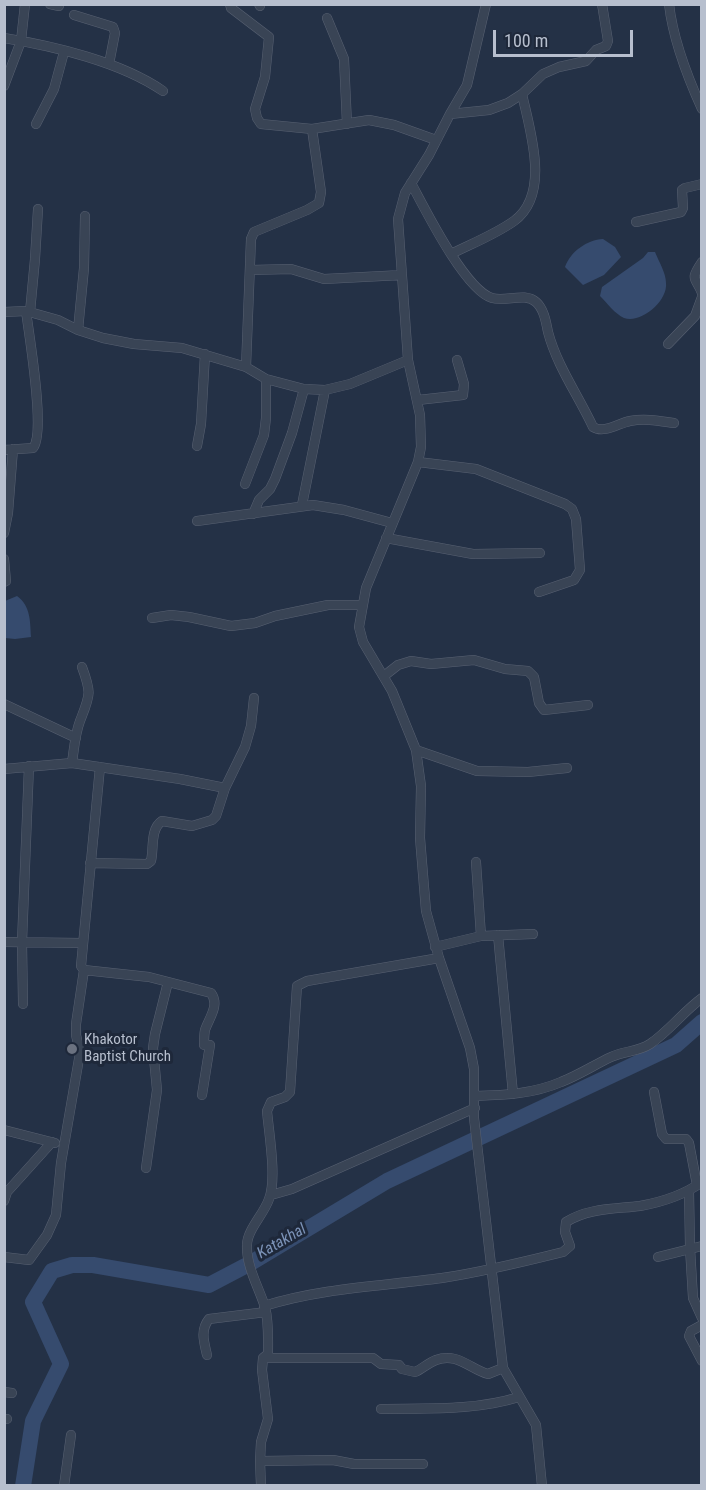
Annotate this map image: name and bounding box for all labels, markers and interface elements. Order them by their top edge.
scale bar [496,18,636,56]
text: 100 m [504,30,548,51]
place label: Khakotor Baptist Church [84,1031,171,1066]
marker: Khakotor Baptist Church [65,1042,79,1056]
water label: Katakhal [254,1220,310,1264]

